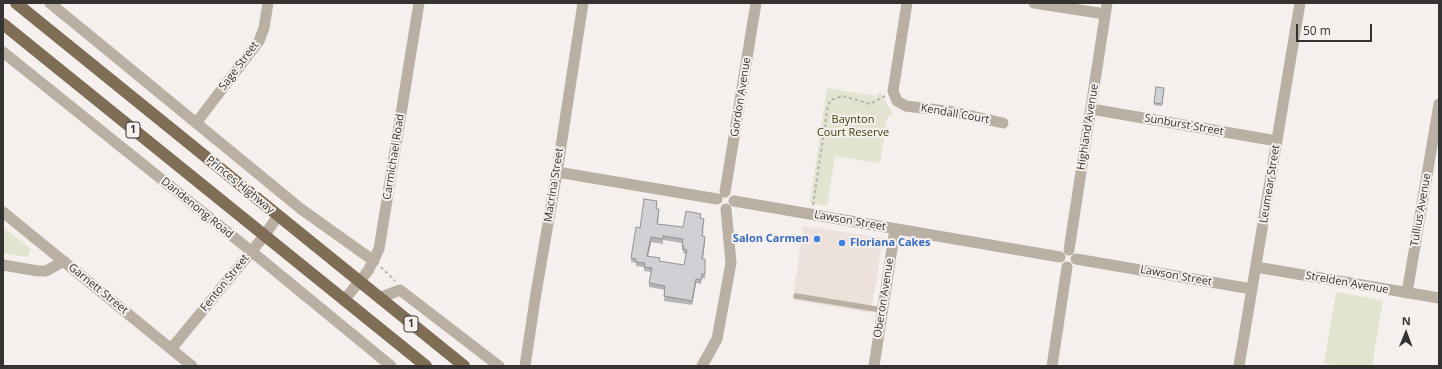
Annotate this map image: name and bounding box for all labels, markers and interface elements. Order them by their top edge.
scale bar [1298,16,1374,42]
text: 50 m [1303,22,1331,39]
street label: Sage Street [216,39,262,93]
street label: Gordon Avenue [728,56,754,138]
street label: Highland Avenue [1075,83,1101,171]
street label: Kendall Court [920,101,990,127]
street label: Sunburst Street [1143,112,1225,138]
street label: Carmichael Road [381,113,407,201]
park label: Baynton Court Reserve [817,113,889,139]
road number: 1 [126,122,140,138]
street label: Leumear Street [1257,144,1283,224]
street label: Macrina Street [542,147,566,223]
street label: Princes Highway [203,153,277,217]
street label: Tullius Avenue [1408,172,1434,248]
street label: Dandenong Road [158,175,236,241]
street label: Lawson Street [813,208,887,234]
place label: Salon Carmen [733,232,809,246]
marker: Salon Carmen [812,234,822,244]
place label: Floriana Cakes [850,236,930,250]
marker: Floriana Cakes [837,238,847,248]
street label: Fenton Street [198,252,252,314]
street label: Oberon Avenue [871,257,897,339]
street label: Garnett Street [66,261,130,317]
street label: Lawson Street [1139,263,1213,289]
street label: Strelden Avenue [1304,269,1390,297]
north arrow [1386,313,1426,353]
text: N [1402,313,1411,328]
road number: 1 [404,316,418,332]

